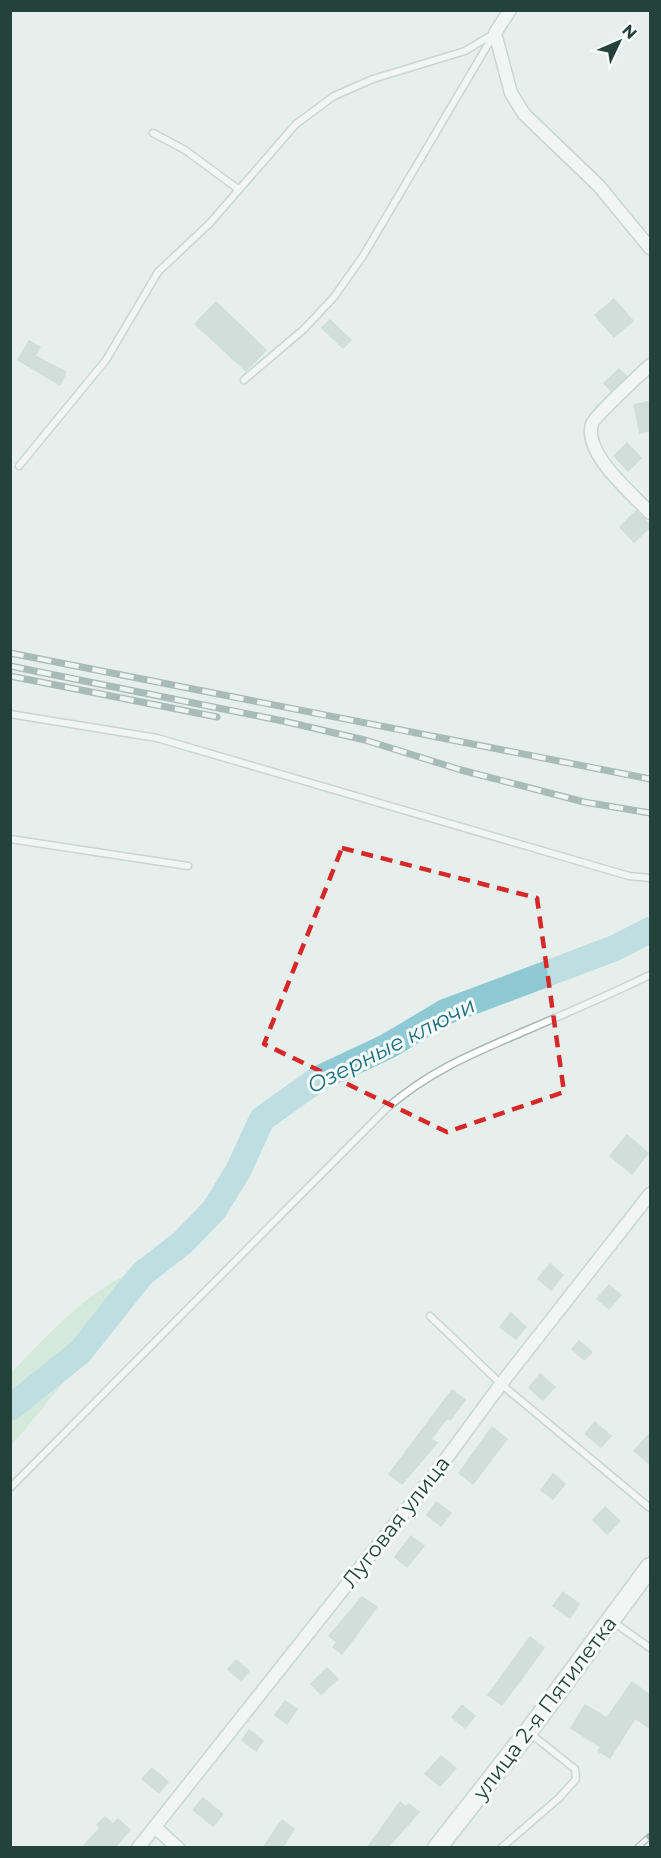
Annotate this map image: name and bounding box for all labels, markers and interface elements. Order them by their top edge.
north arrow [589,12,649,72]
text: N [618,21,641,43]
water label: Озерные ключи [303,991,480,1099]
street label: Луговая улица [337,1451,455,1592]
street label: улица 2-я Пятилетка [467,1611,622,1805]

